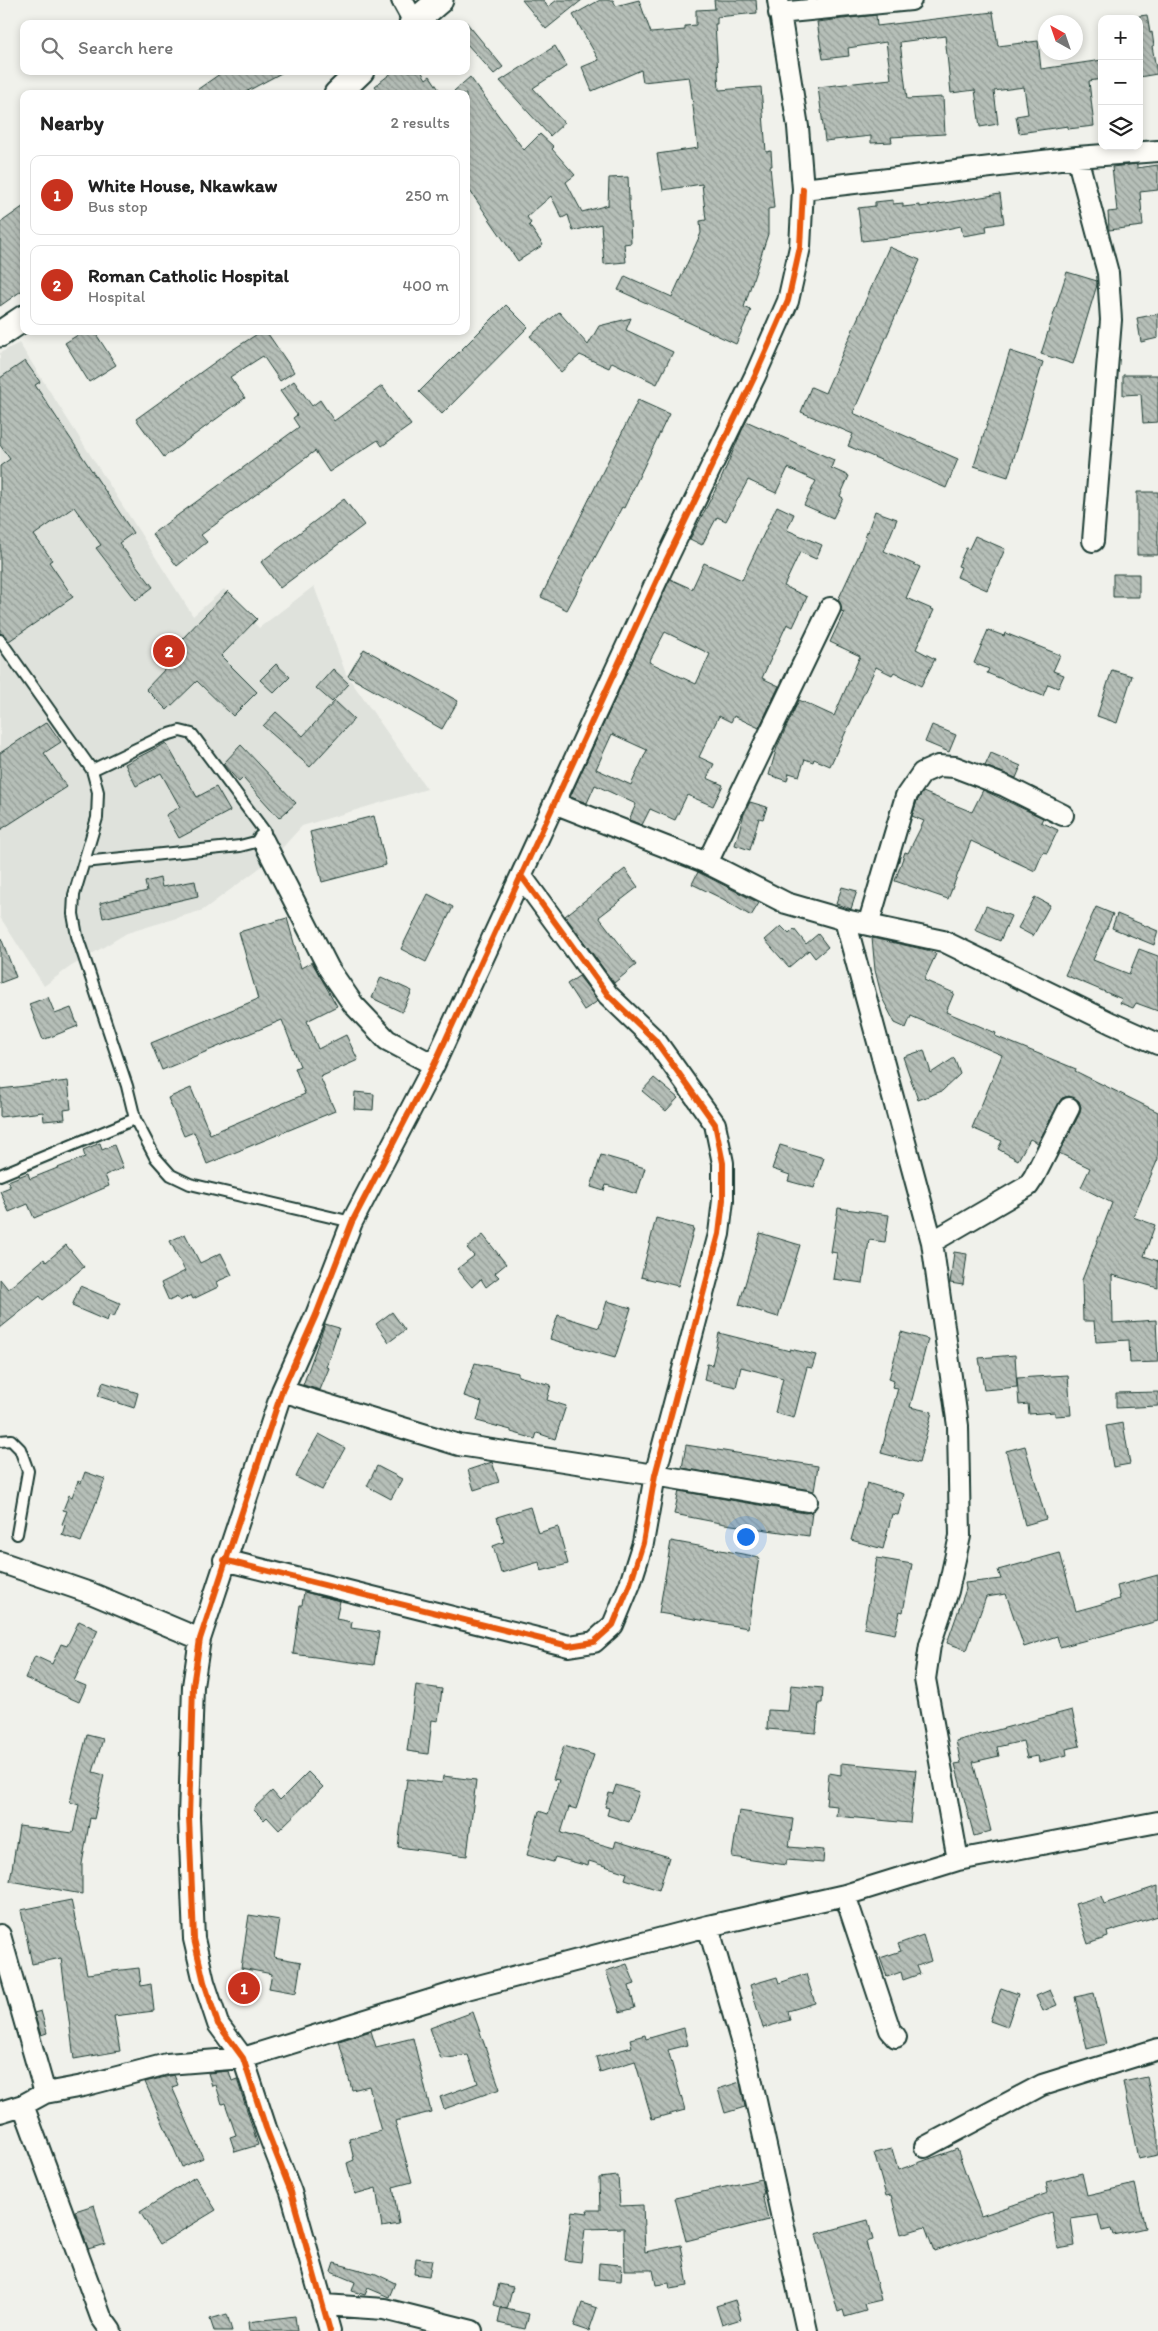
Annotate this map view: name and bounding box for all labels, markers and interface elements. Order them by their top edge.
north arrow [1038,15,1083,60]
map controls [1098,15,1143,150]
button: + [1098,15,1143,60]
search box [20,20,470,75]
icon: search [38,34,66,62]
text: Search here [78,36,173,59]
button: − [1098,60,1143,105]
button: layers [1098,105,1143,150]
text: Nearby [40,110,104,135]
text: 2 results [390,113,450,132]
text: White House, Nkawkaw [88,174,278,197]
text: 1 [53,186,61,205]
text: 250 m [405,186,449,205]
text: Bus stop [88,197,148,216]
text: Roman Catholic Hospital [88,264,289,287]
text: 2 [53,276,61,295]
text: 400 m [403,276,449,295]
text: Hospital [88,287,145,306]
pin: 2 [153,632,185,670]
your location [733,1524,759,1550]
pin: 1 [228,1969,260,2007]

